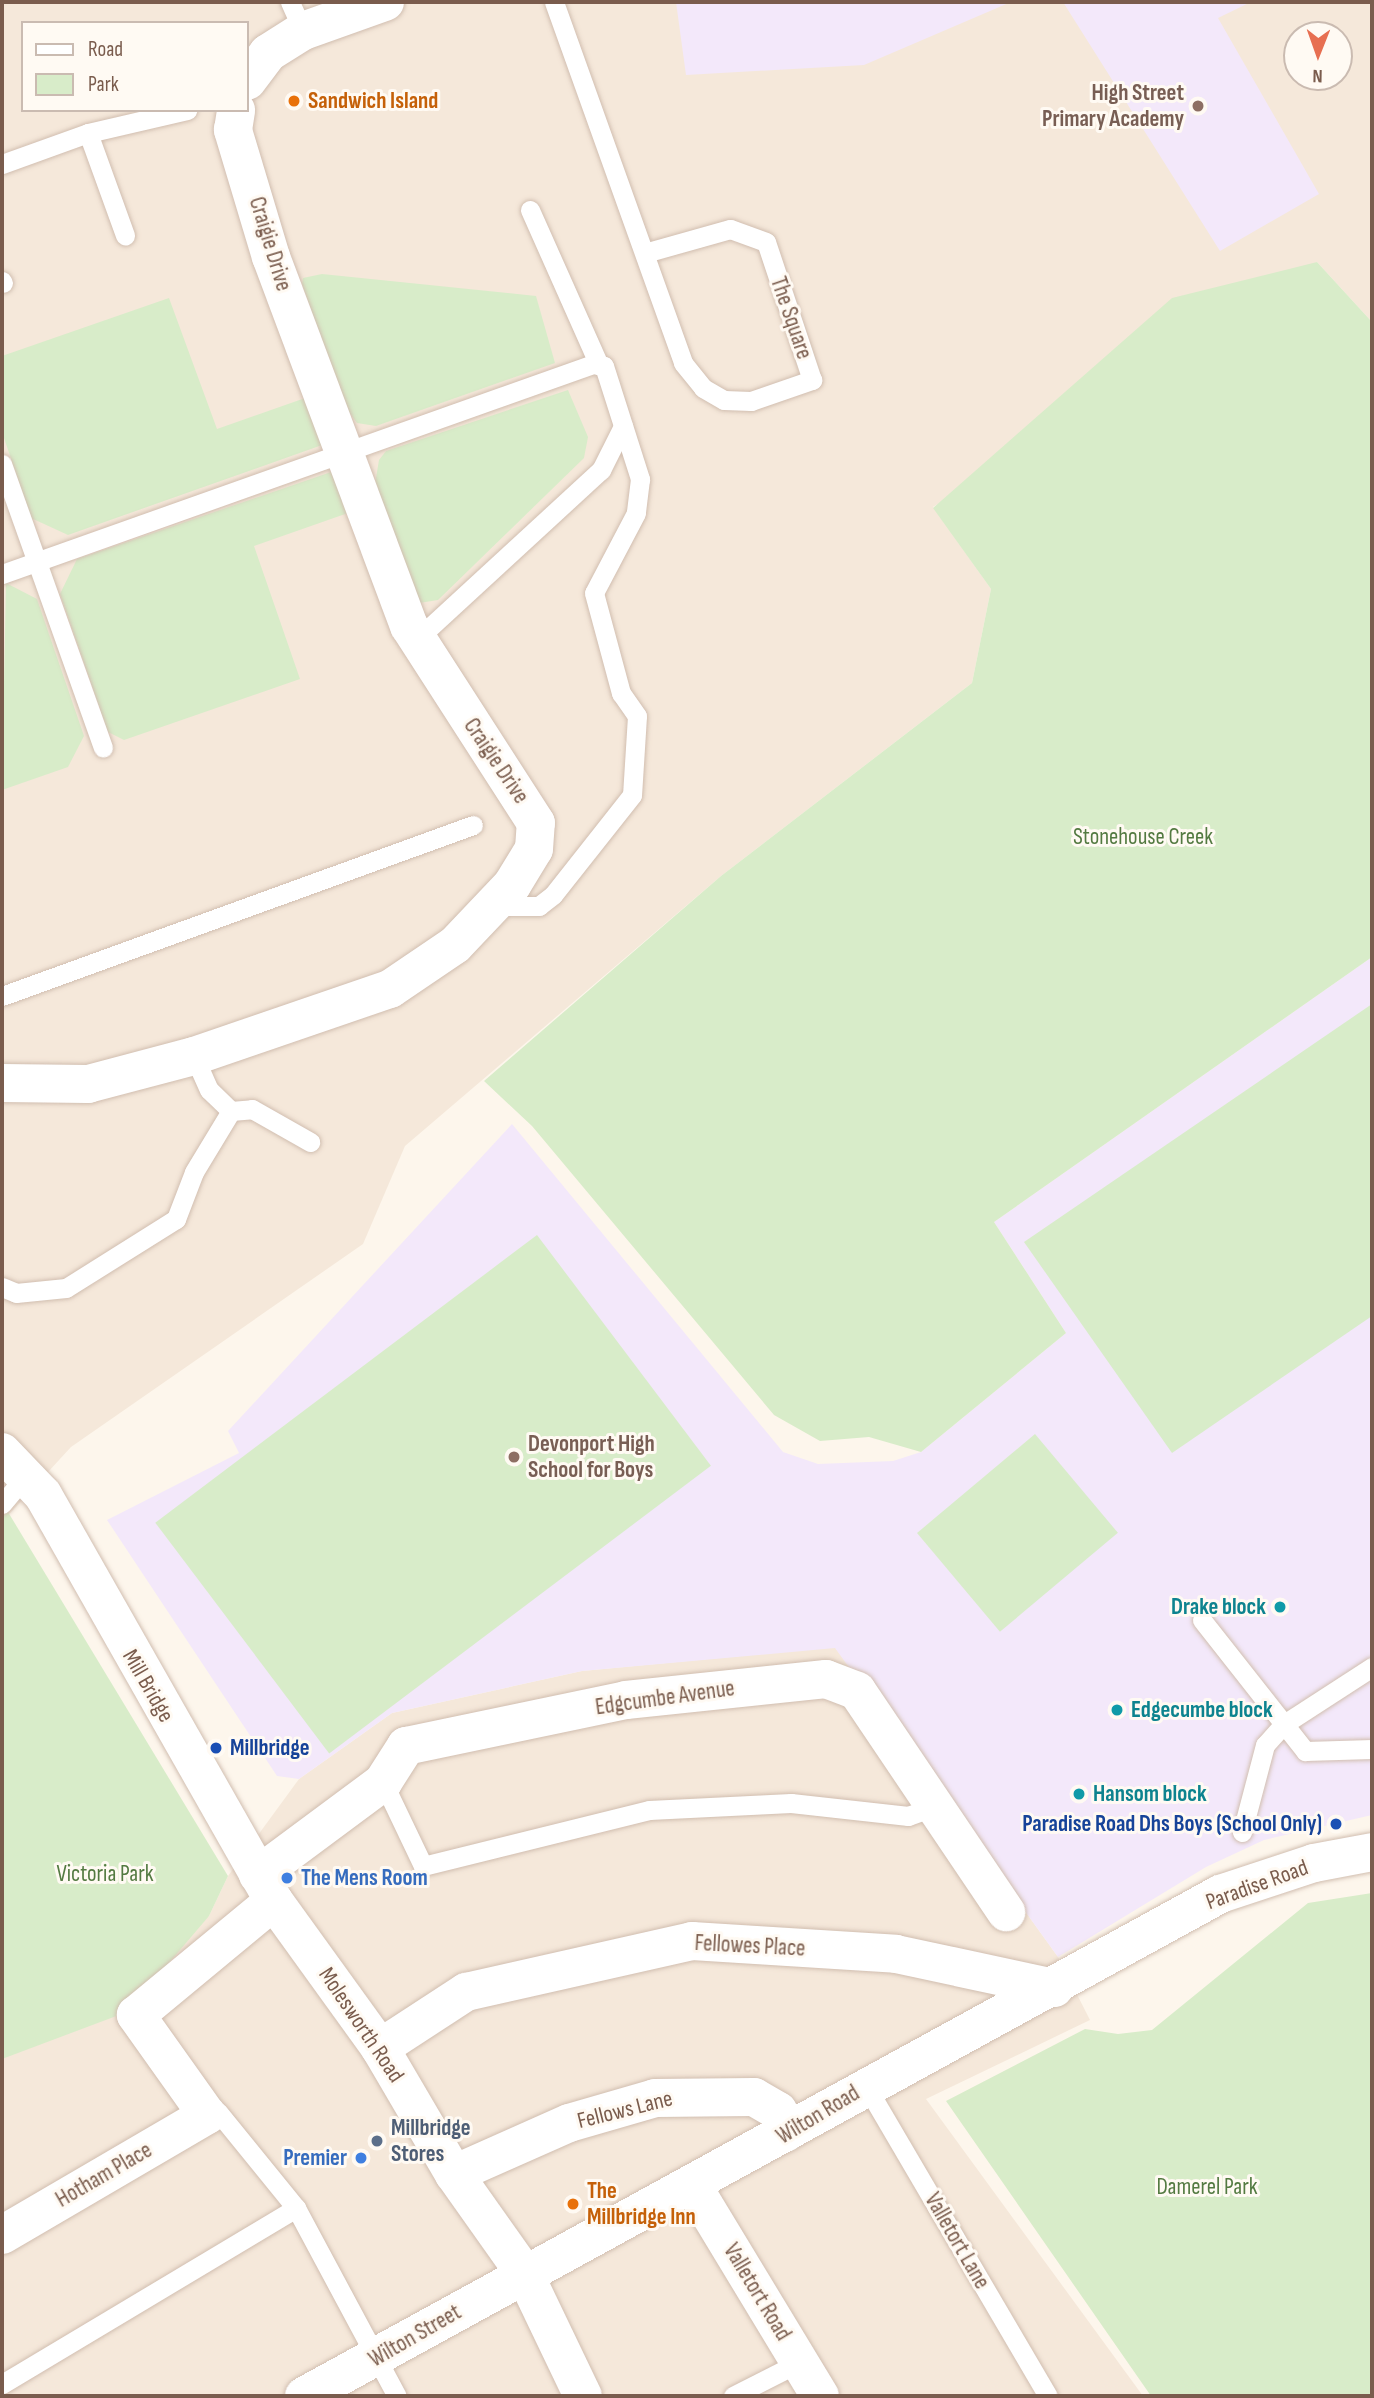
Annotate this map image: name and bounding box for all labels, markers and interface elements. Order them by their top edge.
legend [21,21,248,112]
north arrow [1283,21,1353,91]
text: Road [88,37,123,62]
text: N [1312,64,1323,87]
text: Park [88,72,119,97]
place label: High Street Primary Academy [1042,79,1184,133]
place label: Sandwich Island [308,87,438,115]
marker: Sandwich Island [286,93,302,109]
marker: High Street Primary Academy [1190,98,1206,114]
street label: Craigie Drive [243,194,297,294]
street label: The Square [764,273,818,363]
street label: Craigie Drive [457,713,535,809]
park label: Stonehouse Creek [1073,823,1213,851]
place label: Devonport High School for Boys [528,1430,655,1484]
marker: Devonport High School for Boys [506,1449,522,1465]
place label: Drake block [1171,1593,1266,1621]
marker: Drake block [1272,1599,1288,1615]
street label: Mill Bridge [116,1645,180,1727]
street label: Edgcumbe Avenue [594,1675,736,1721]
place label: Edgecumbe block [1131,1696,1273,1724]
marker: Edgecumbe block [1109,1702,1125,1718]
place label: Millbridge [230,1734,310,1762]
marker: Millbridge [208,1740,224,1756]
place label: Hansom block [1093,1780,1207,1808]
marker: Hansom block [1071,1786,1087,1802]
place label: Paradise Road Dhs Boys (School Only) [1022,1810,1322,1838]
marker: Paradise Road Dhs Boys (School Only) [1328,1816,1344,1832]
street label: Paradise Road [1202,1854,1312,1916]
park label: Victoria Park [56,1860,154,1888]
place label: The Mens Room [301,1864,428,1892]
marker: The Mens Room [279,1870,295,1886]
street label: Fellowes Place [694,1929,806,1963]
street label: Molesworth Road [312,1962,410,2088]
street label: Wilton Road [772,2080,864,2150]
street label: Fellows Lane [575,2085,675,2135]
place label: Millbridge Stores [391,2114,471,2168]
marker: Millbridge Stores [369,2133,385,2149]
street label: Hotham Place [51,2136,157,2214]
place label: Premier [283,2144,347,2172]
marker: Premier [353,2150,369,2166]
park label: Damerel Park [1156,2173,1258,2201]
place label: The Millbridge Inn [587,2177,696,2231]
street label: Valletort Lane [918,2188,996,2294]
marker: The Millbridge Inn [565,2196,581,2212]
street label: Valletort Road [717,2238,797,2346]
street label: Wilton Street [364,2299,466,2373]

